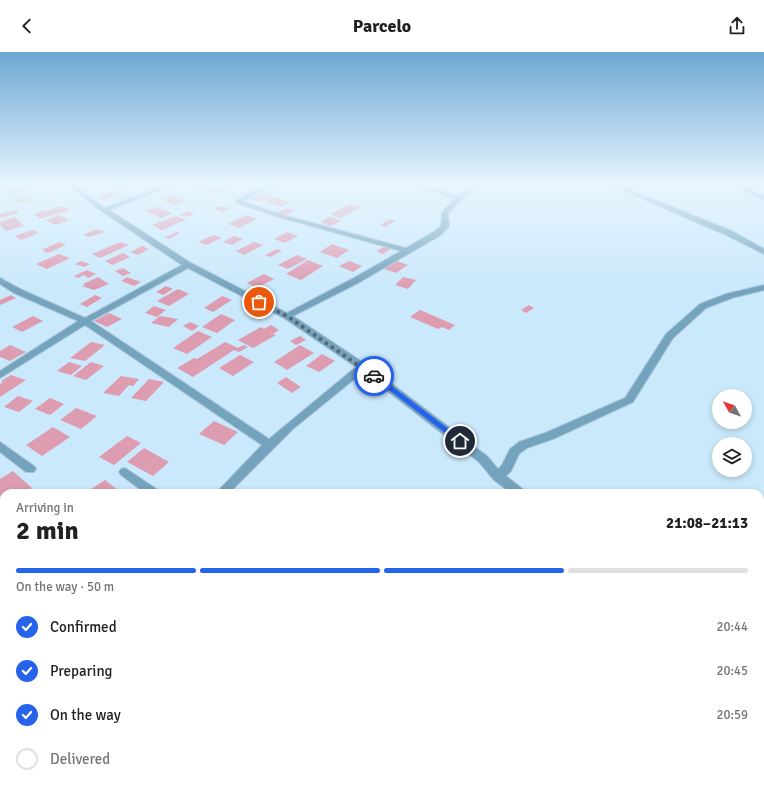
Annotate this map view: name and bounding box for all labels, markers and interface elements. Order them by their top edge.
icon: back [16,15,38,37]
text: Parcelo [353,15,411,37]
icon: share [726,15,748,37]
pin [242,285,276,319]
icon: bag [248,291,270,313]
courier [354,356,394,396]
icon: car [363,365,385,387]
north arrow [712,389,752,429]
map controls [712,389,752,477]
pin [443,424,477,458]
icon: home [449,430,471,452]
button: layers [712,437,752,477]
text: Arriving in [16,500,74,516]
text: 21:08–21:13 [666,514,748,532]
text: 2 min [16,515,79,547]
text: On the way · 50 m [16,579,114,595]
icon: check [16,616,38,638]
text: Confirmed [50,618,117,636]
text: 20:44 [716,619,748,635]
icon: check [16,660,38,682]
text: Preparing [50,662,113,680]
text: 20:45 [716,663,748,679]
icon: check [16,704,38,726]
text: On the way [50,706,121,724]
text: 20:59 [716,707,748,723]
text: Delivered [50,750,110,768]

